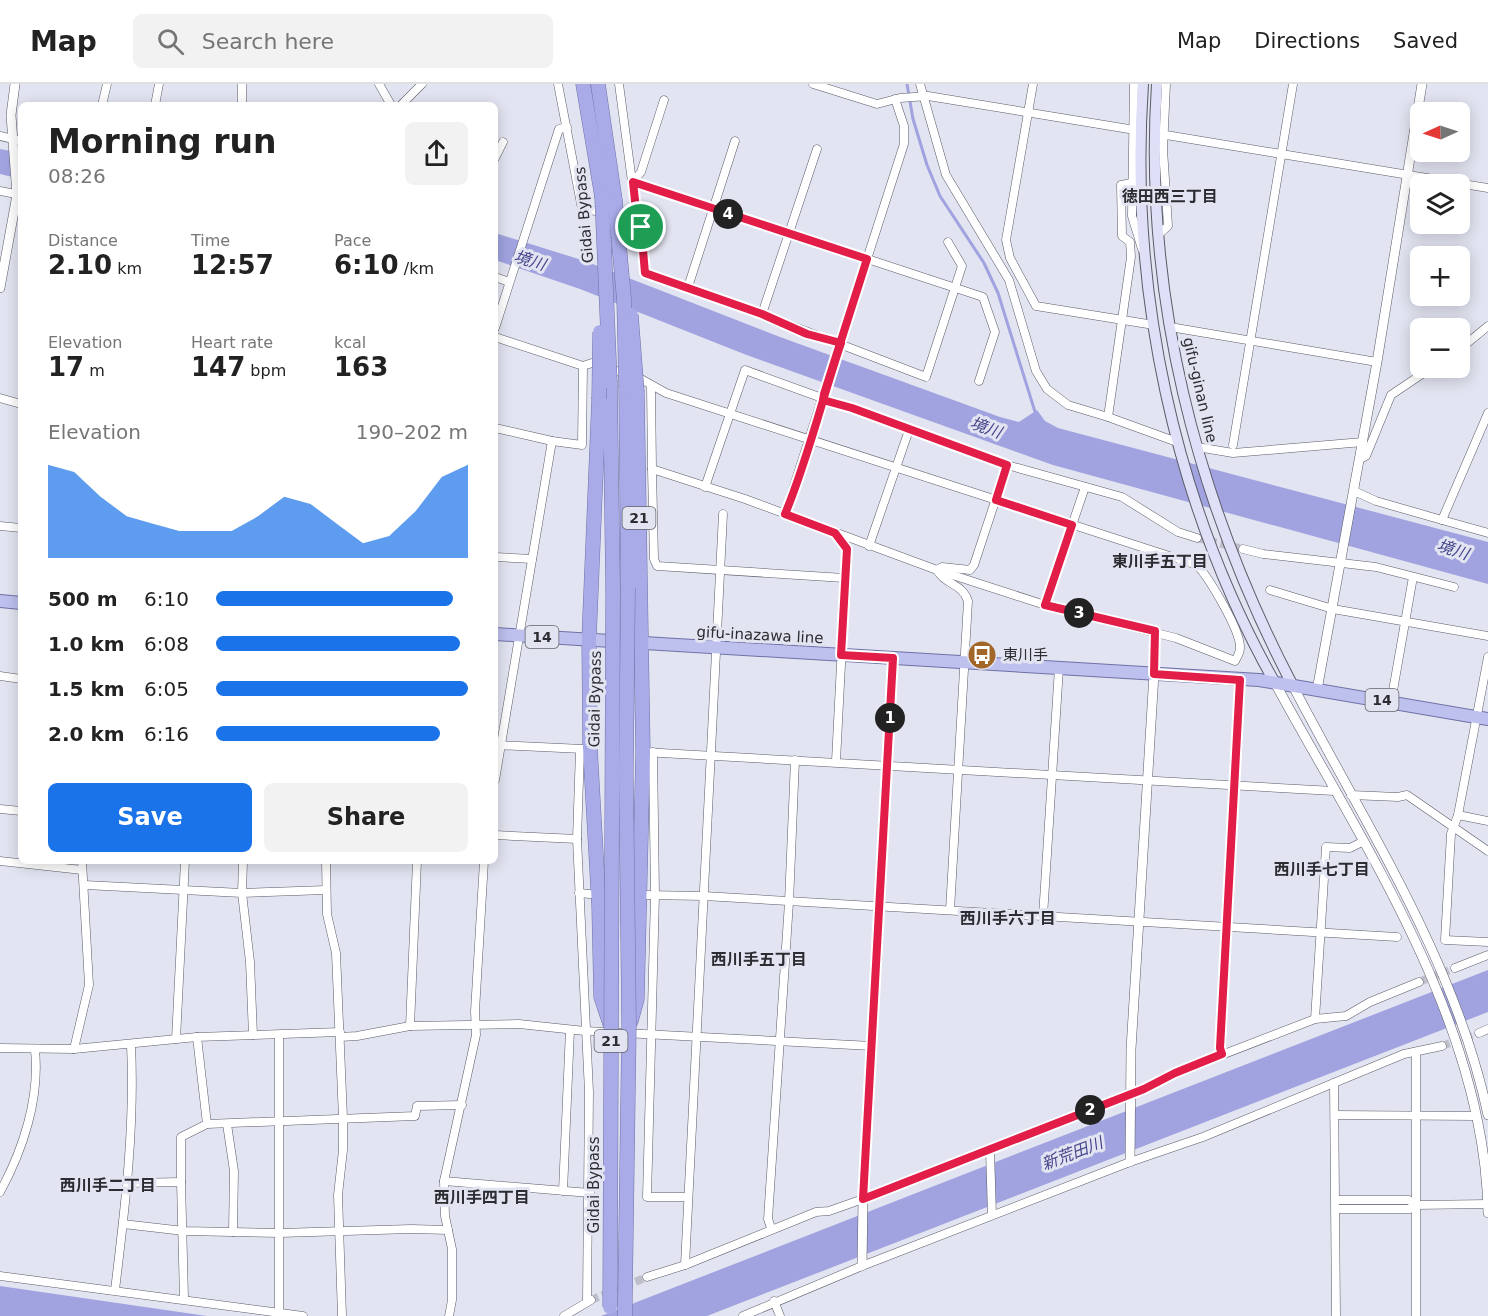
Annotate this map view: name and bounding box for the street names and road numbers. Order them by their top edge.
street label: Gidai Bypass [571,166,597,264]
street label: gifu-ginan line [1179,336,1221,444]
road number: 21 [622,507,656,529]
street label: gifu-inazawa line [696,623,824,647]
road number: 14 [526,626,558,648]
street label: Gidai Bypass [585,650,605,748]
road number: 14 [1366,689,1398,711]
road number: 21 [594,1030,628,1052]
street label: Gidai Bypass [585,1136,603,1233]

